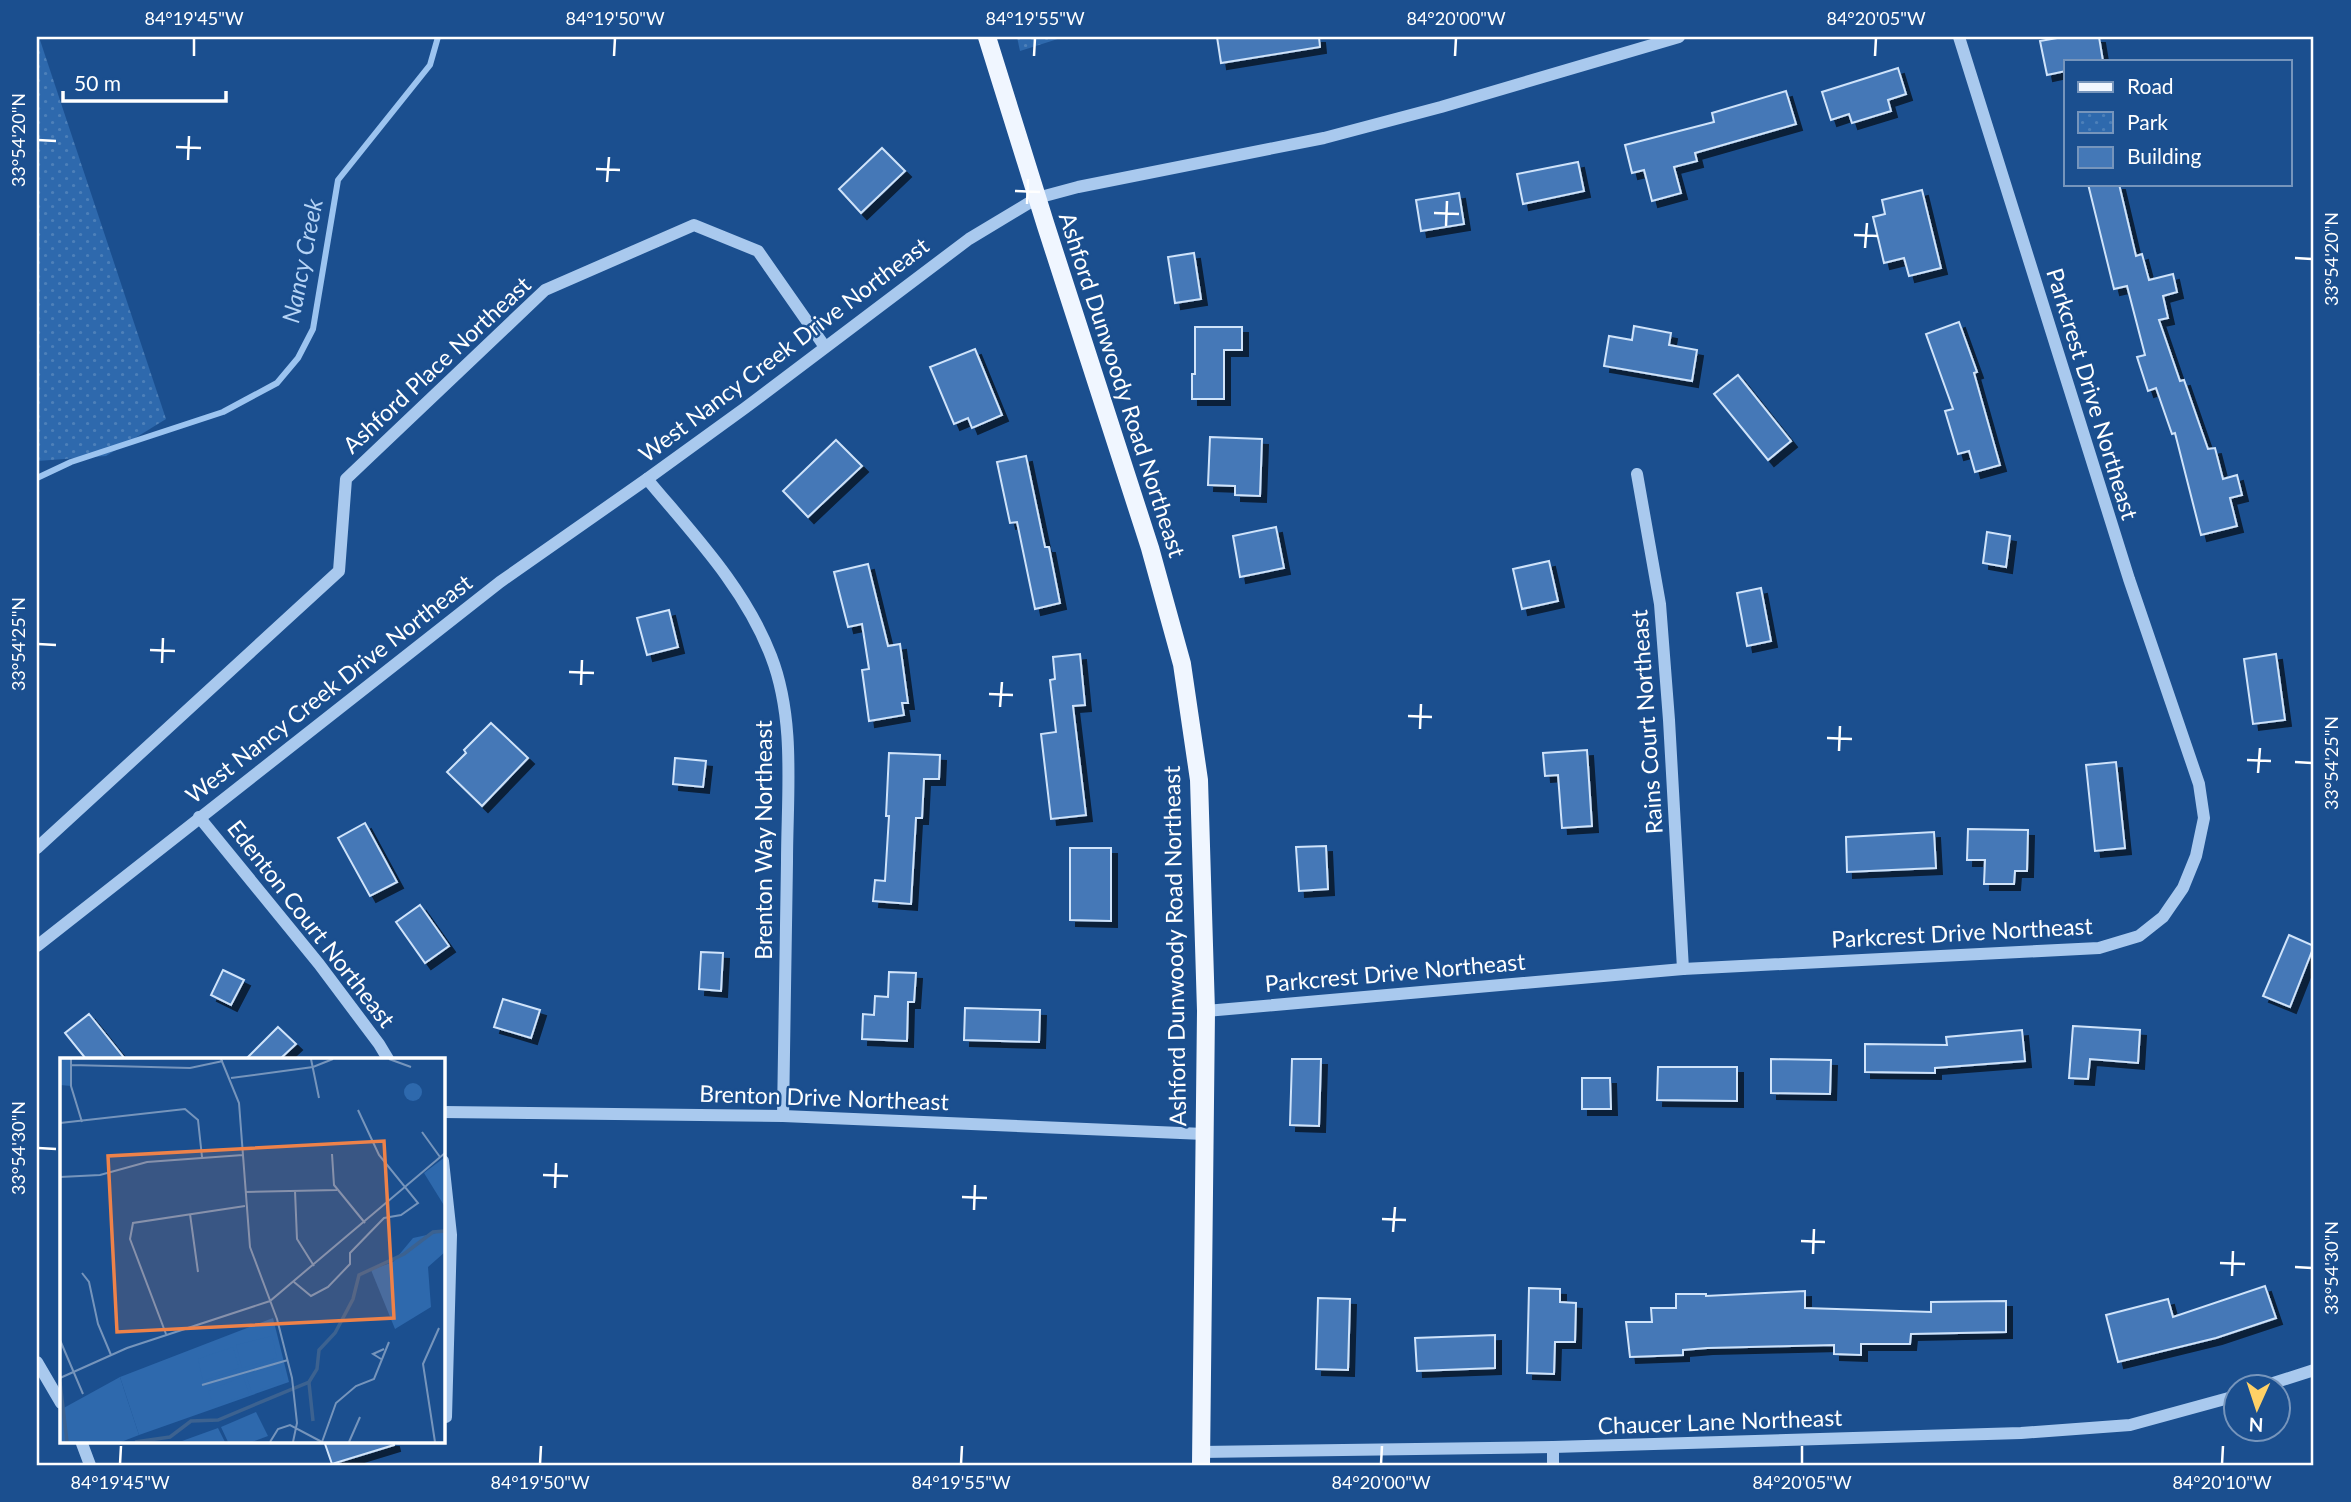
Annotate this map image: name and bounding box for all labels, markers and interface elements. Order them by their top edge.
text: 84°19'45"W [144,7,244,29]
text: 84°19'50"W [565,7,665,29]
text: 84°19'55"W [985,7,1085,29]
text: 84°20'00"W [1406,7,1506,29]
text: 84°20'05"W [1826,7,1926,29]
scale bar [63,60,226,104]
legend [2064,60,2292,186]
text: 50 m [74,70,121,95]
text: Road [2127,73,2174,98]
text: 33°54'20"N [7,93,29,187]
text: Park [2127,109,2168,134]
text: Building [2127,143,2202,168]
water label: Nancy Creek [275,196,328,325]
street label: Ashford Dunwoody Road Northeast [1054,209,1192,561]
text: 33°54'20"N [2320,212,2342,306]
street label: West Nancy Creek Drive Northeast [633,231,934,467]
street label: Parkcrest Drive Northeast [2041,265,2145,524]
street label: Ashford Place Northeast [337,269,537,459]
street label: West Nancy Creek Drive Northeast [180,567,478,809]
text: 33°54'25"N [7,597,29,691]
street label: Rains Court Northeast [1624,608,1668,835]
text: 33°54'25"N [2320,716,2342,810]
street label: Brenton Way Northeast [749,720,777,960]
street label: Ashford Dunwoody Road Northeast [1157,765,1191,1127]
street label: Edenton Court Northeast [222,814,402,1033]
street label: Parkcrest Drive Northeast [1831,911,2094,953]
street label: Parkcrest Drive Northeast [1263,947,1527,997]
inset map [60,1058,444,1442]
street label: Brenton Drive Northeast [699,1079,950,1115]
text: 33°54'30"N [7,1101,29,1195]
text: 33°54'30"N [2320,1221,2342,1315]
north arrow [2222,1372,2292,1442]
street label: Chaucer Lane Northeast [1597,1403,1843,1439]
text: N [2248,1414,2264,1437]
text: 84°19'45"W [70,1471,170,1493]
text: 84°19'50"W [490,1471,590,1493]
text: 84°19'55"W [911,1471,1011,1493]
text: 84°20'00"W [1331,1471,1431,1493]
text: 84°20'05"W [1752,1471,1852,1493]
text: 84°20'10"W [2172,1471,2272,1493]

